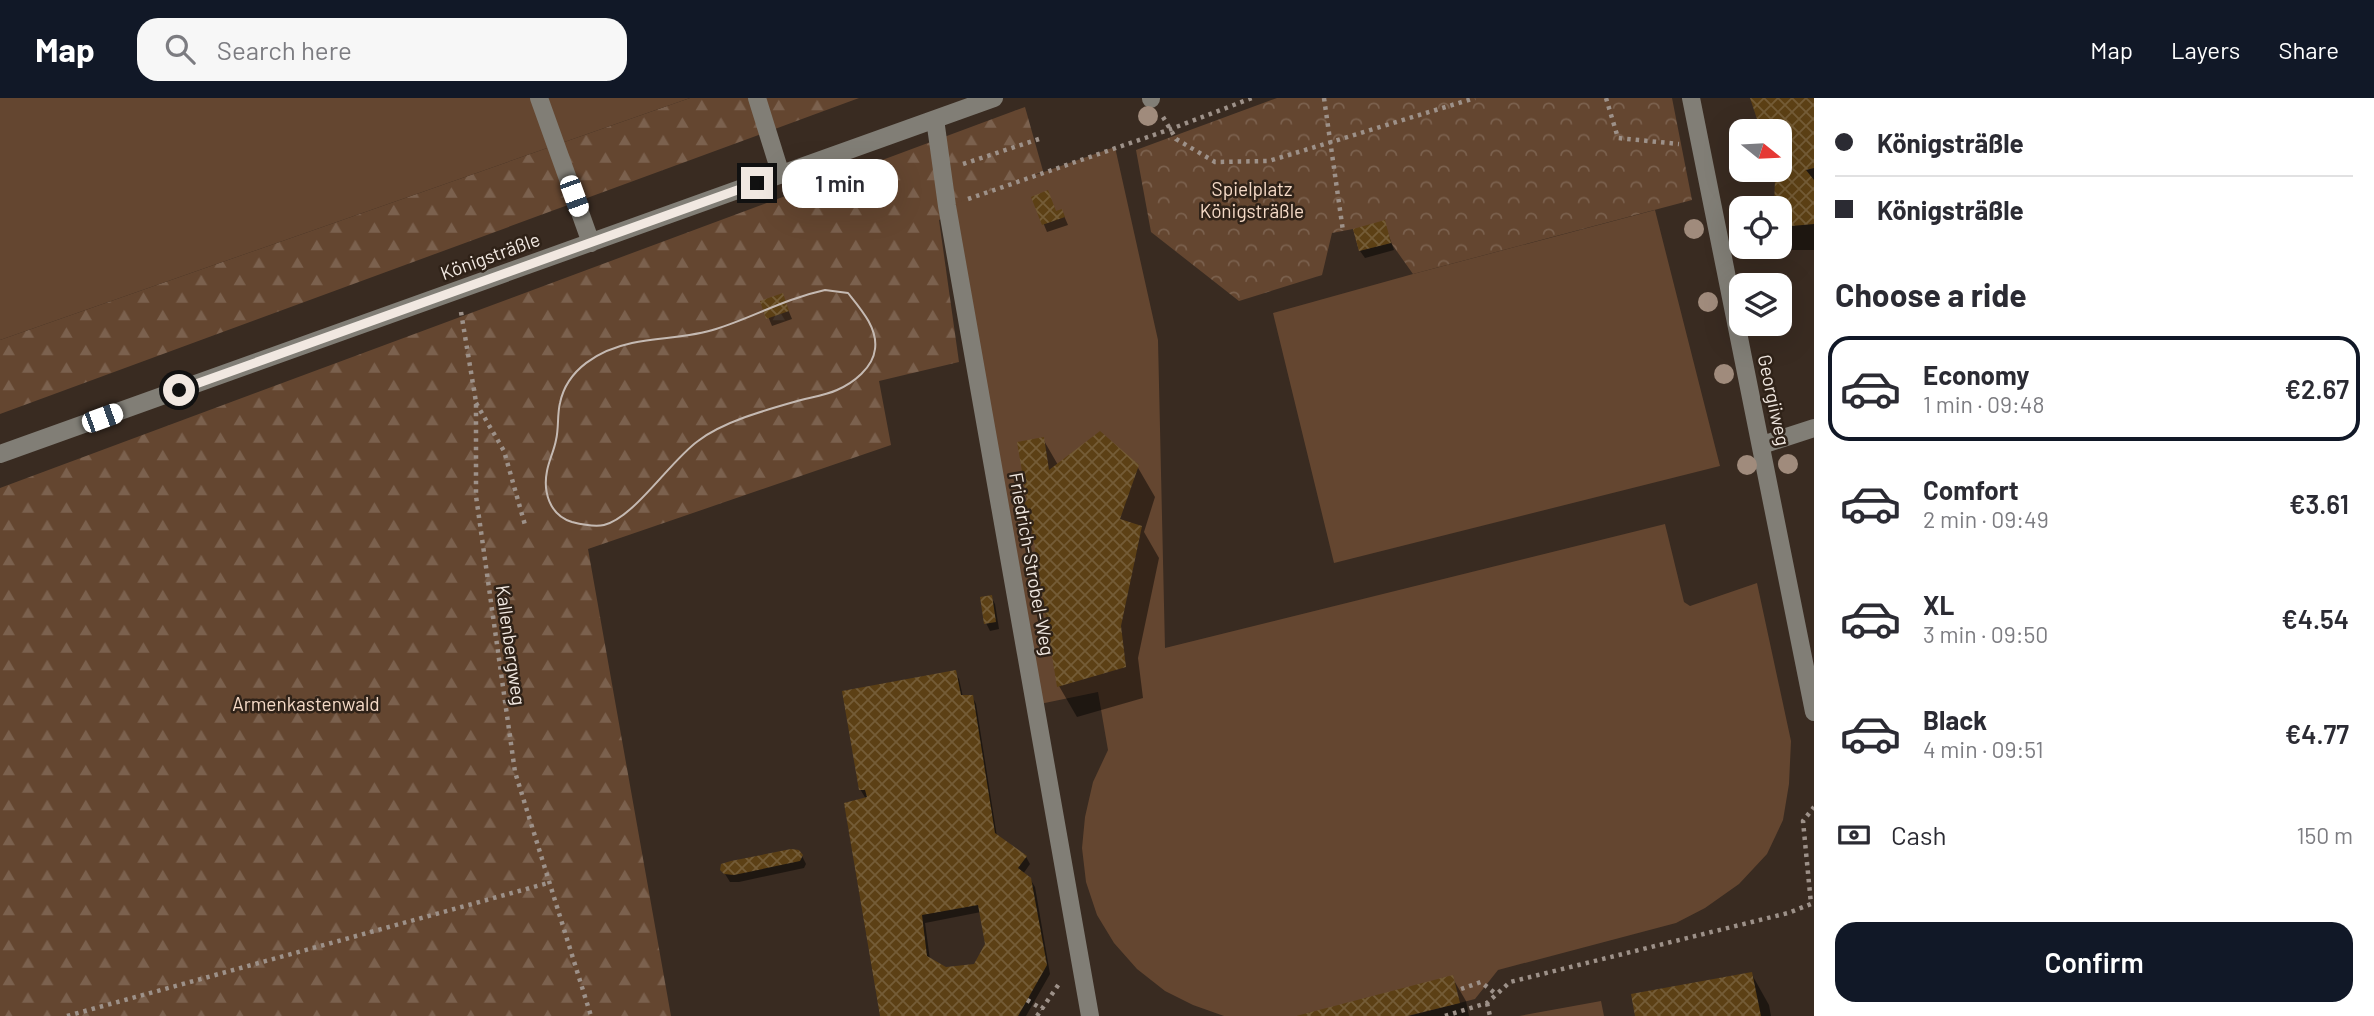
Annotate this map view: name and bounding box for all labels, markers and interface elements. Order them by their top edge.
search box [137,18,627,81]
text: Map [35,29,95,69]
icon: search [161,30,199,68]
text: Search here [217,34,352,65]
text: Map [2090,35,2133,64]
text: Layers [2171,35,2240,64]
text: Share [2278,35,2339,64]
north arrow [1729,119,1792,182]
map controls [1729,119,1792,336]
text: Königsträßle [1877,127,2024,158]
callout: 1 min [782,158,897,208]
route end [741,167,773,199]
text: 1 min [815,169,865,197]
car [557,173,592,219]
park label: Spielplatz Königsträßle [1200,177,1304,222]
text: Königsträßle [1877,194,2024,225]
button: locate [1729,196,1792,259]
street label: Königsträßle [437,227,543,284]
button: layers [1729,273,1792,336]
text: Choose a ride [1835,275,2027,313]
street label: Georgiiweg [1754,352,1795,447]
icon: car [1839,357,1902,420]
text: Economy [1923,359,2029,390]
text: €2.67 [2285,373,2349,404]
route start [163,374,195,406]
text: 1 min · 09:48 [1923,390,2044,418]
car [79,401,126,435]
street label: Friedrich-Strobel-Weg [1005,471,1060,657]
icon: car [1839,472,1902,535]
text: Comfort [1923,474,2019,505]
text: €3.61 [2289,488,2349,519]
text: 2 min · 09:49 [1923,505,2049,533]
street label: Kallenbergweg [492,583,531,707]
icon: car [1839,587,1902,650]
text: XL [1923,589,1954,620]
text: €4.54 [2281,603,2349,634]
text: 3 min · 09:50 [1923,620,2048,648]
park label: Armenkastenwald [232,692,380,715]
icon: car [1839,702,1902,765]
text: Black [1923,704,1987,735]
text: €4.77 [2285,718,2349,749]
text: 4 min · 09:51 [1923,735,2044,763]
icon: cash [1835,816,1873,854]
text: Cash [1891,819,1946,850]
text: 150 m [2297,821,2353,849]
button: Confirm [1835,922,2353,1002]

